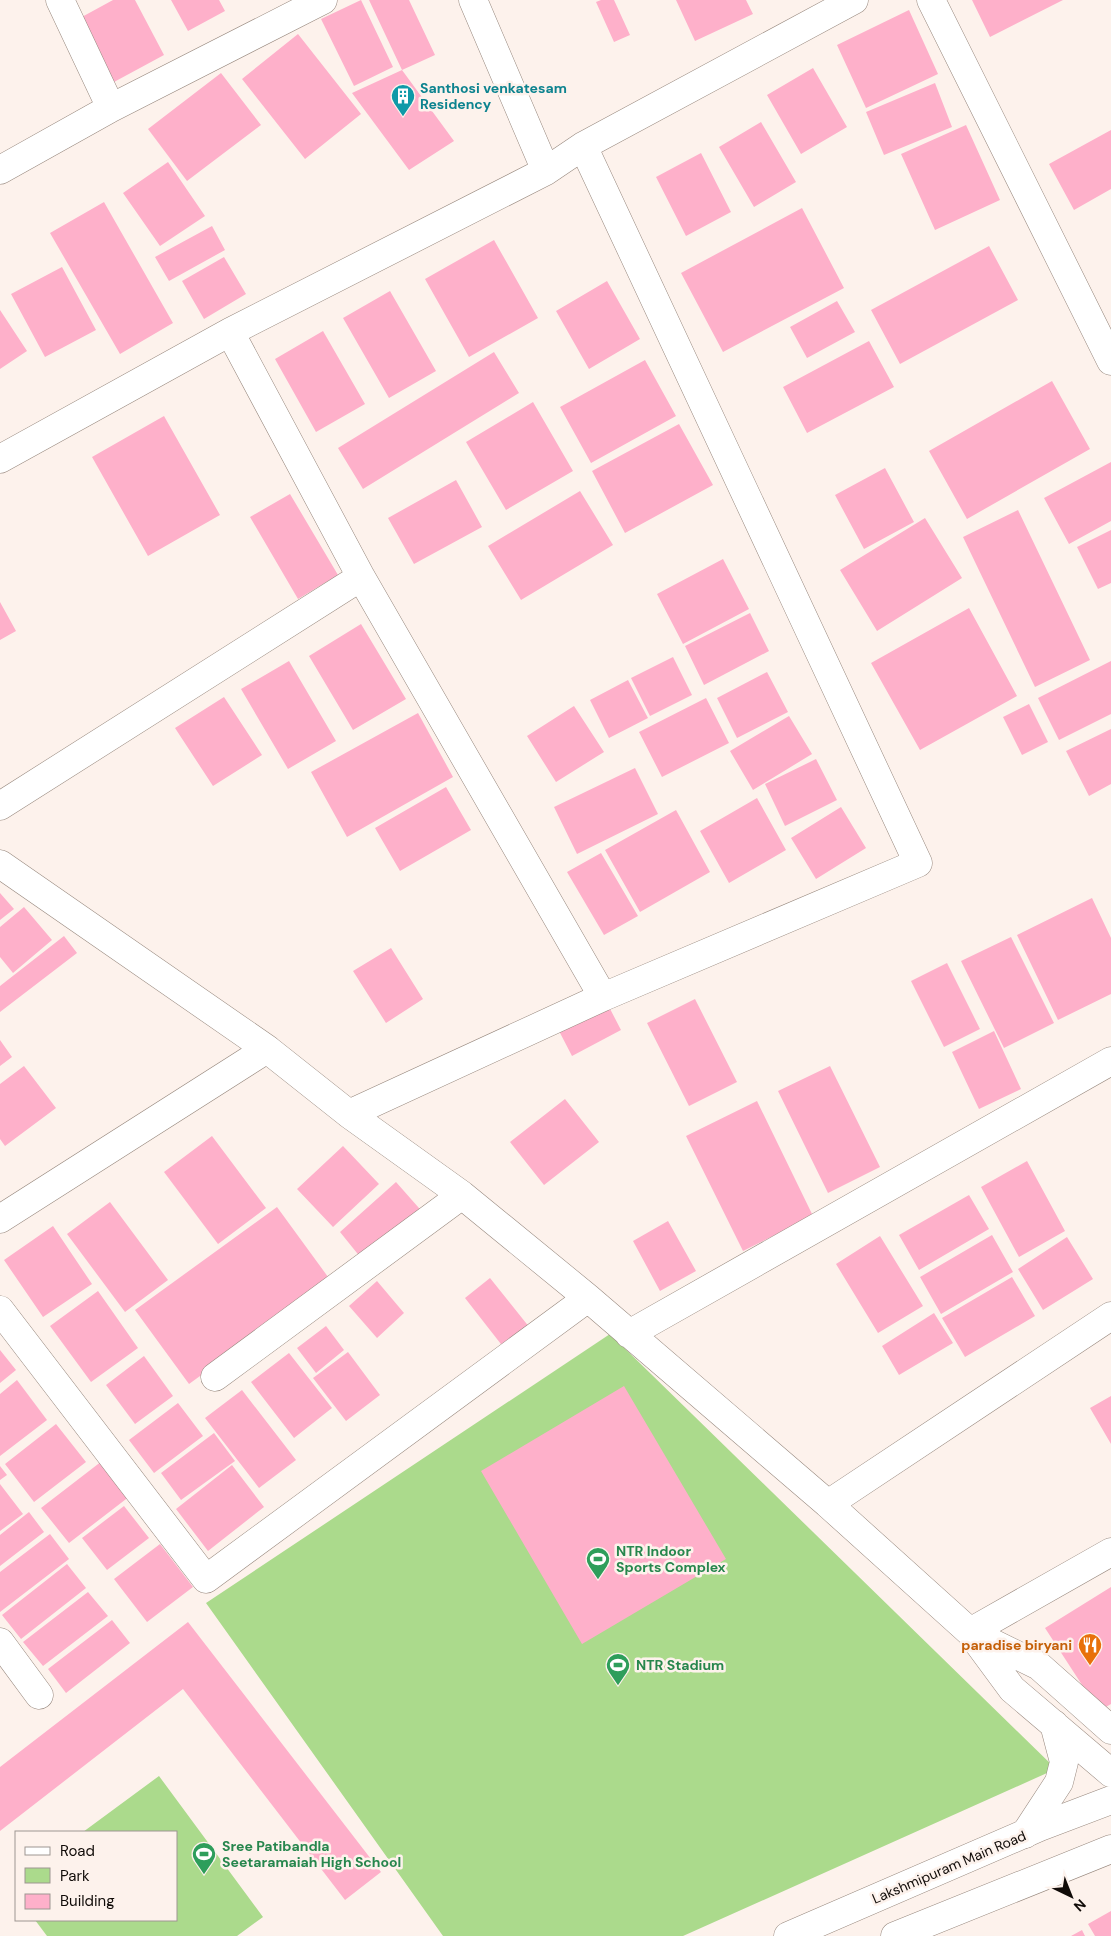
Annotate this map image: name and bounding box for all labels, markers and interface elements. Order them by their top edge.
place label: Santhosi venkatesam Residency [420,79,567,113]
building icon: Santhosi venkatesam Residency [390,83,416,117]
place label: NTR Indoor Sports Complex [616,1542,726,1576]
sports icon: NTR Indoor Sports Complex [585,1546,611,1580]
restaurant icon: paradise biryani [1077,1632,1103,1666]
place label: paradise biryani [961,1636,1072,1654]
sports icon: NTR Stadium [605,1652,631,1686]
place label: NTR Stadium [636,1656,724,1674]
street label: Lakshmipuram Main Road [869,1826,1029,1908]
legend [15,1831,178,1921]
place label: Sree Patibandla Seetaramaiah High School [222,1837,401,1871]
text: Road [60,1841,95,1861]
sports icon: Sree Patibandla Seetaramaiah High School [191,1841,217,1875]
text: Park [60,1866,90,1886]
north arrow [1046,1871,1096,1921]
text: Building [60,1891,115,1911]
text: N [1070,1895,1090,1916]

